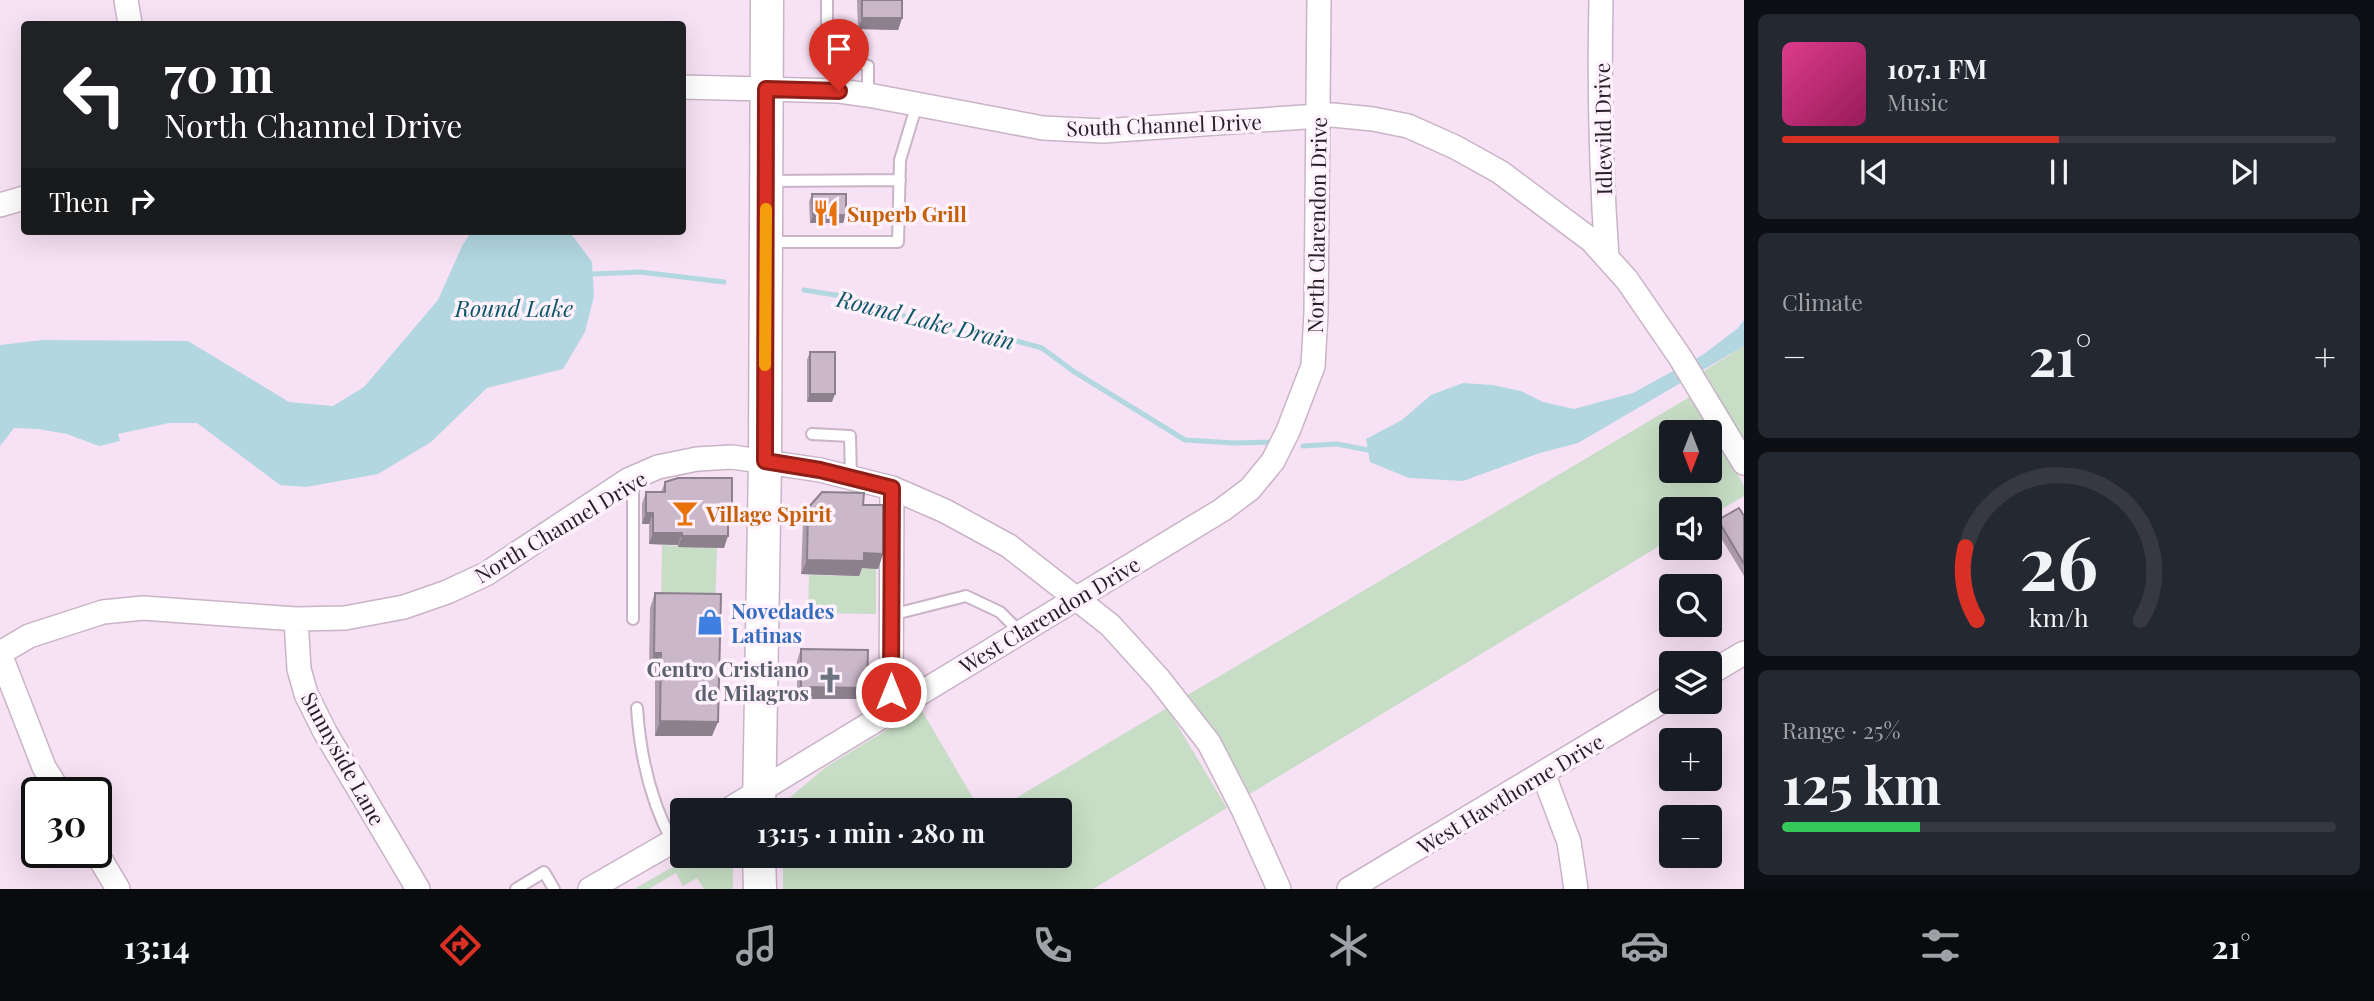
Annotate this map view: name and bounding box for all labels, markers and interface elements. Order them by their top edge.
pin [809,19,869,91]
icon: arrive [820,30,858,68]
text: 70 m [164,40,274,105]
icon: left [49,49,140,140]
text: 107.1 FM [1887,51,1987,86]
street label: Idlewild Drive [1587,63,1617,195]
text: Music [1887,86,1948,117]
text: North Channel Drive [164,103,463,146]
street label: South Channel Drive [1066,107,1262,141]
street label: North Clarendon Drive [1300,117,1332,333]
icon: previous [1855,153,1893,191]
icon: pause [2040,153,2078,191]
icon: next [2225,153,2263,191]
icon: right [123,182,161,220]
text: Then [49,184,109,219]
restaurant icon: Superb Grill [811,198,841,228]
place label: Superb Grill [847,199,967,227]
water label: Round Lake Drain [833,282,1018,356]
text: Climate [1782,286,1863,317]
water label: Round Lake [454,292,573,323]
text: 21° [2029,321,2092,390]
text: − [1782,330,1807,381]
text: + [2314,330,2336,381]
north arrow [1659,420,1722,483]
map controls [1659,420,1722,868]
street label: North Channel Drive [469,464,651,588]
button: sound [1659,497,1722,560]
bar icon: Village Spirit [670,498,700,528]
place label: Village Spirit [705,499,833,527]
text: 26 [2020,511,2098,608]
street label: West Clarendon Drive [953,549,1144,679]
button: search [1659,574,1722,637]
place label: Novedades Latinas [731,596,835,648]
text: km/h [2029,600,2089,633]
shop icon: Novedades Latinas [695,607,725,637]
button: layers [1659,651,1722,714]
place label: Centro Cristiano de Milagros [647,654,809,706]
position arrow [854,655,928,729]
church icon: Centro Cristiano de Milagros [815,665,845,695]
street label: Sunnyside Lane [296,686,392,830]
text: Range · 25% [1782,714,1901,745]
street label: West Hawthorne Drive [1411,726,1608,860]
button: + [1659,728,1722,791]
text: 125 km [1782,749,1941,818]
speed limit sign: 30 [21,777,112,868]
button: − [1659,805,1722,868]
text: 13:15 · 1 min · 280 m [757,815,985,850]
icon: directions [436,921,485,970]
icon: music [732,921,781,970]
icon: phone [1028,921,1077,970]
icon: climate [1324,921,1373,970]
icon: car [1620,921,1669,970]
icon: filters [1916,921,1965,970]
text: 13:14 [123,924,190,967]
text: 21° [2212,924,2251,967]

